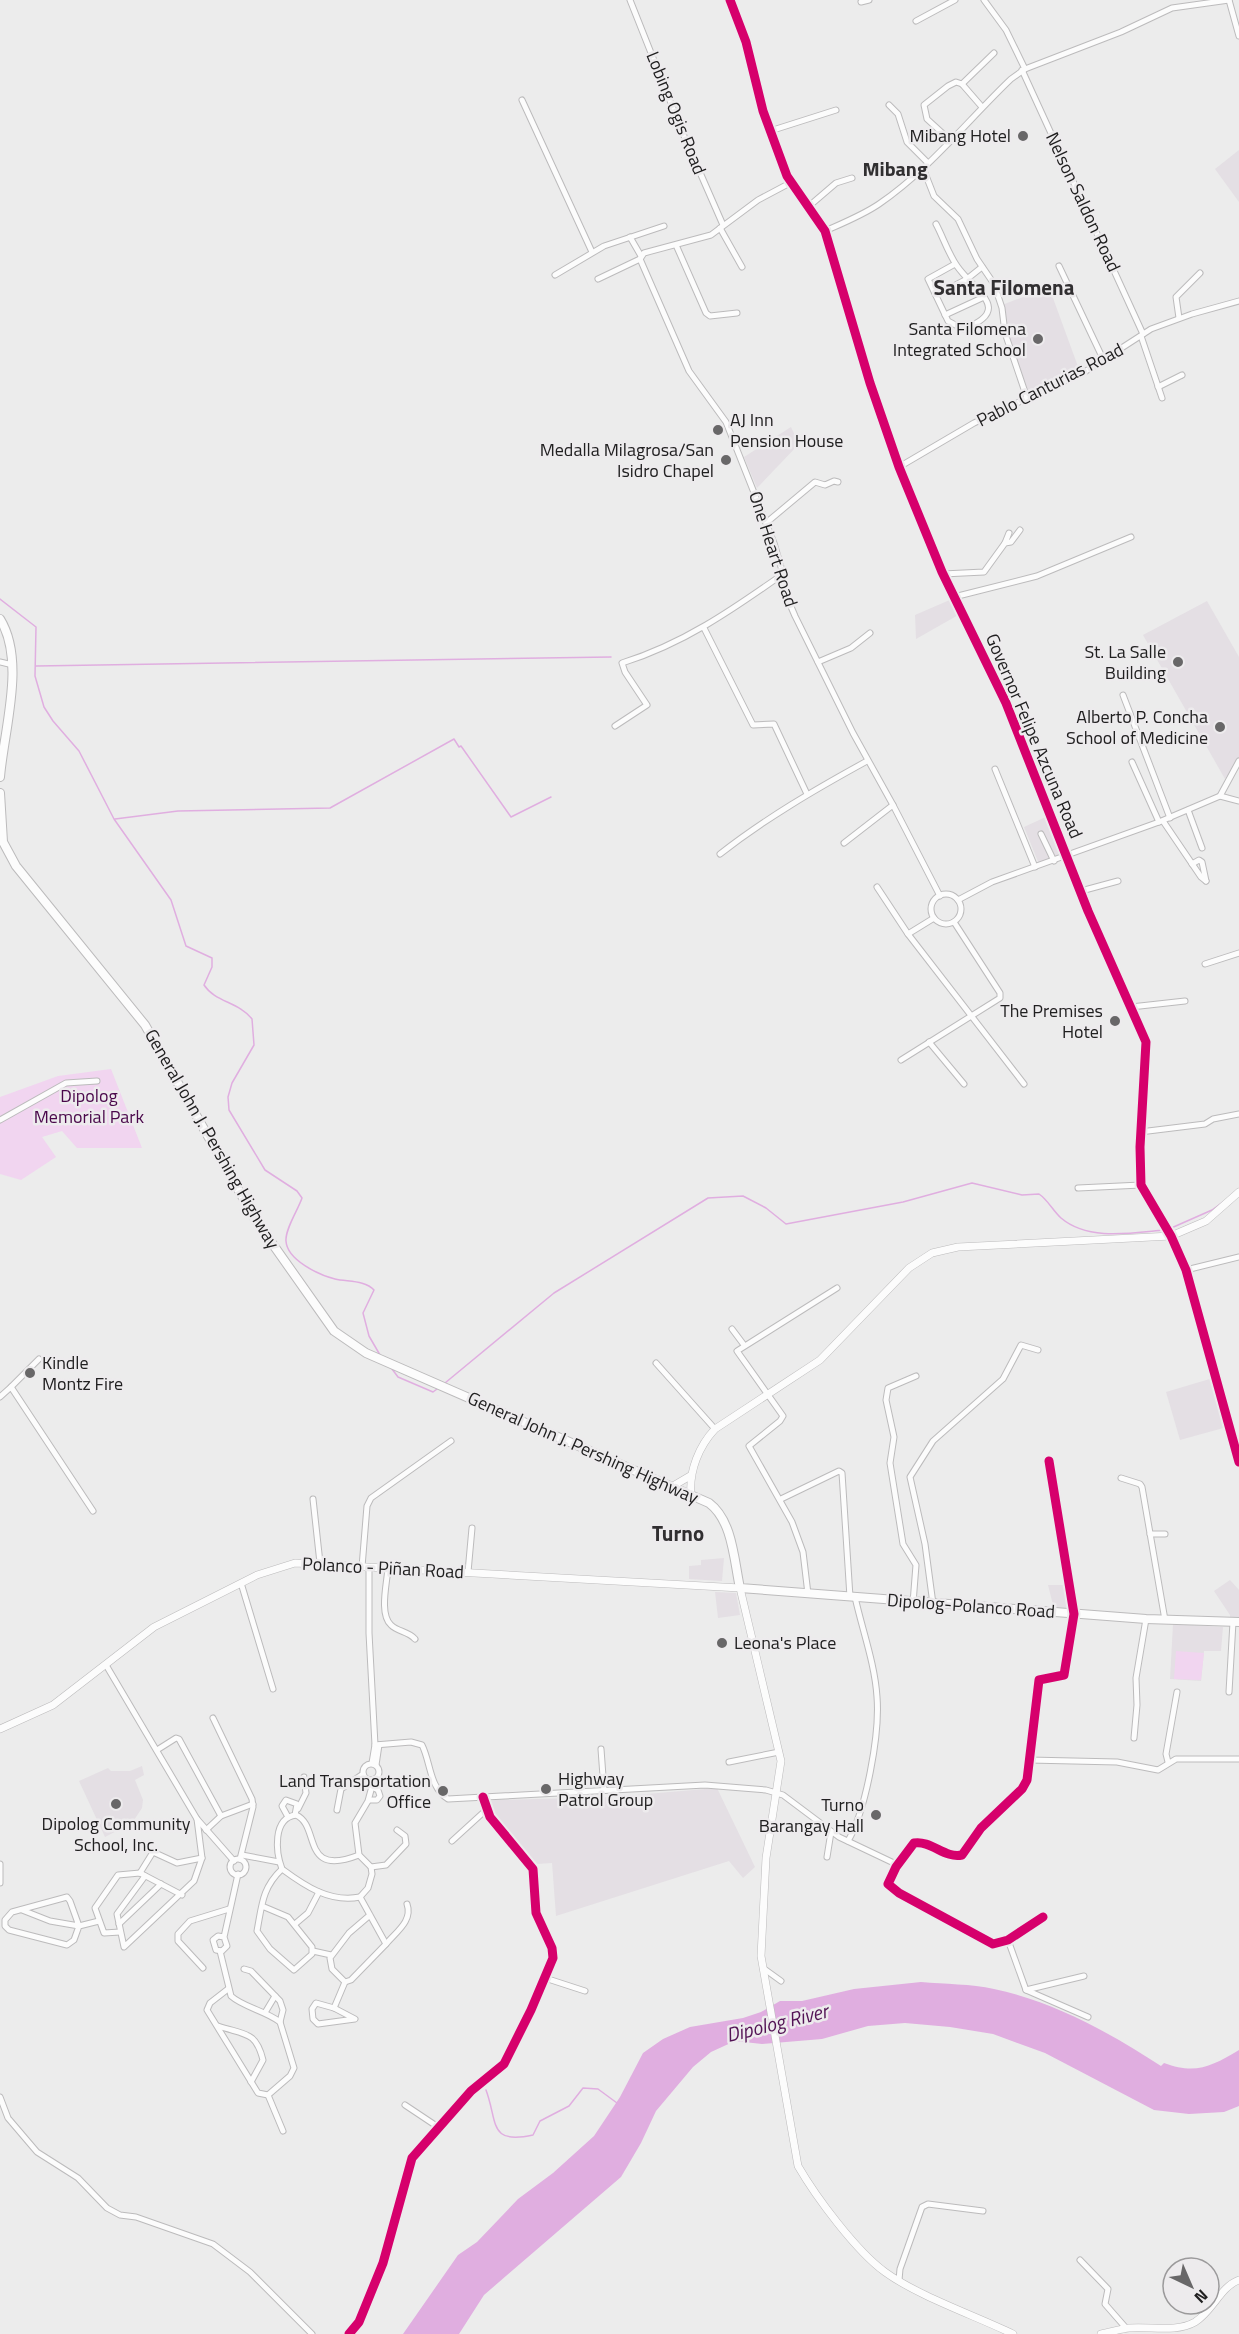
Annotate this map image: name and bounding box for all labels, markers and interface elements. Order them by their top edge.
street label: Lobing Ogis Road [639,47,713,178]
place label: Mibang Hotel [910,122,1011,149]
street label: Nelson Saldon Road [1039,127,1128,276]
marker: Mibang Hotel [1016,129,1030,143]
district label: Mibang [862,153,928,184]
district label: Santa Filomena [934,271,1075,303]
place label: Santa Filomena Integrated School [893,315,1026,363]
marker: Santa Filomena Integrated School [1031,332,1045,346]
street label: Pablo Canturias Road [972,336,1128,433]
place label: AJ Inn Pension House [730,406,843,454]
marker: AJ Inn Pension House [711,423,725,437]
place label: Medalla Milagrosa/San Isidro Chapel [540,436,714,484]
marker: Medalla Milagrosa/San Isidro Chapel [719,453,733,467]
street label: One Heart Road [742,487,805,610]
street label: Governor Felipe Azcuna Road [979,629,1090,843]
place label: St. La Salle Building [1084,638,1166,686]
marker: St. La Salle Building [1171,655,1185,669]
place label: Alberto P. Concha School of Medicine [1066,703,1208,751]
marker: Alberto P. Concha School of Medicine [1213,720,1227,734]
place label: The Premises Hotel [1000,997,1103,1045]
marker: The Premises Hotel [1108,1014,1122,1028]
street label: General John J. Pershing Highway [138,1024,287,1254]
park label: Dipolog Memorial Park [34,1082,145,1130]
place label: Kindle Montz Fire [42,1349,123,1397]
marker: Kindle Montz Fire [23,1366,37,1380]
street label: General John J. Pershing Highway [463,1384,703,1511]
district label: Turno [652,1517,704,1549]
street label: Polanco - Piñan Road [301,1550,465,1585]
street label: Dipolog-Polanco Road [886,1586,1056,1625]
place label: Leona's Place [734,1629,836,1656]
marker: Leona's Place [715,1636,729,1650]
place label: Highway Patrol Group [558,1765,653,1813]
place label: Land Transportation Office [279,1767,431,1815]
marker: Highway Patrol Group [539,1782,553,1796]
marker: Land Transportation Office [436,1784,450,1798]
place label: Turno Barangay Hall [759,1791,864,1839]
marker: Dipolog Community School, Inc. [109,1797,123,1811]
marker: Turno Barangay Hall [869,1808,883,1822]
place label: Dipolog Community School, Inc. [42,1810,191,1858]
water label: Dipolog River [723,1994,834,2050]
north arrow [1161,2256,1221,2316]
text: N [1189,2284,1214,2309]

